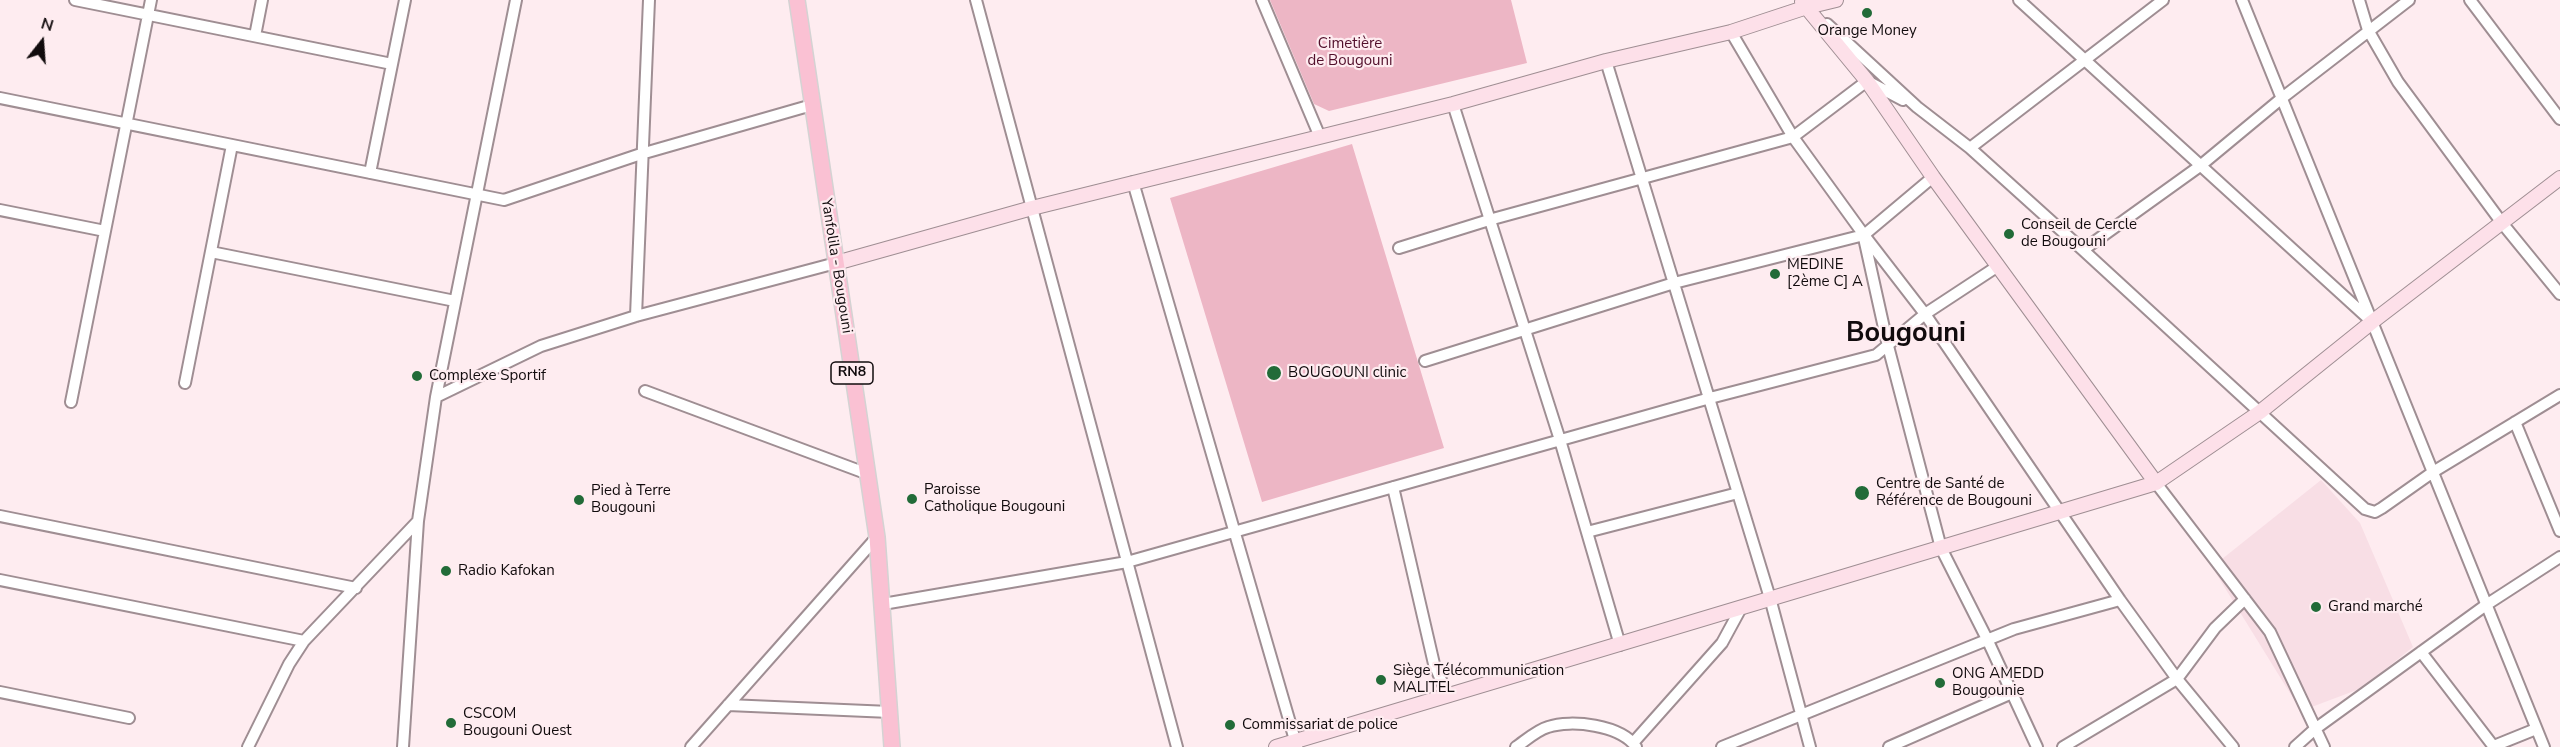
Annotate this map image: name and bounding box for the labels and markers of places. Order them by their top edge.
marker: Orange Money [1860,6,1874,20]
place label: Orange Money [1817,22,1917,40]
place label: Conseil de Cercle de Bougouni [2021,216,2137,251]
marker: Conseil de Cercle de Bougouni [2002,227,2016,241]
place label: MEDINE [2ème C] A [1787,256,1863,291]
marker: MEDINE [2ème C] A [1768,267,1782,281]
marker: BOUGOUNI clinic [1265,364,1283,382]
place label: BOUGOUNI clinic [1288,364,1406,382]
place label: Complexe Sportif [429,367,546,385]
marker: Complexe Sportif [410,369,424,383]
place label: Centre de Santé de Référence de Bougouni [1876,475,2032,510]
place label: Paroisse Catholique Bougouni [924,481,1065,516]
place label: Pied à Terre Bougouni [591,482,671,517]
marker: Centre de Santé de Référence de Bougouni [1853,484,1871,502]
marker: Paroisse Catholique Bougouni [905,492,919,506]
marker: Pied à Terre Bougouni [572,493,586,507]
place label: Radio Kafokan [458,562,555,580]
marker: Radio Kafokan [439,564,453,578]
place label: Grand marché [2328,598,2423,616]
marker: Grand marché [2309,600,2323,614]
place label: Siège Télécommunication MALITEL [1393,662,1564,697]
place label: ONG AMEDD Bougounie [1952,665,2044,700]
marker: Siège Télécommunication MALITEL [1374,673,1388,687]
marker: ONG AMEDD Bougounie [1933,676,1947,690]
place label: CSCOM Bougouni Ouest [463,705,572,740]
marker: CSCOM Bougouni Ouest [444,716,458,730]
place label: Commissariat de police [1242,716,1398,734]
marker: Commissariat de police [1223,718,1237,732]

